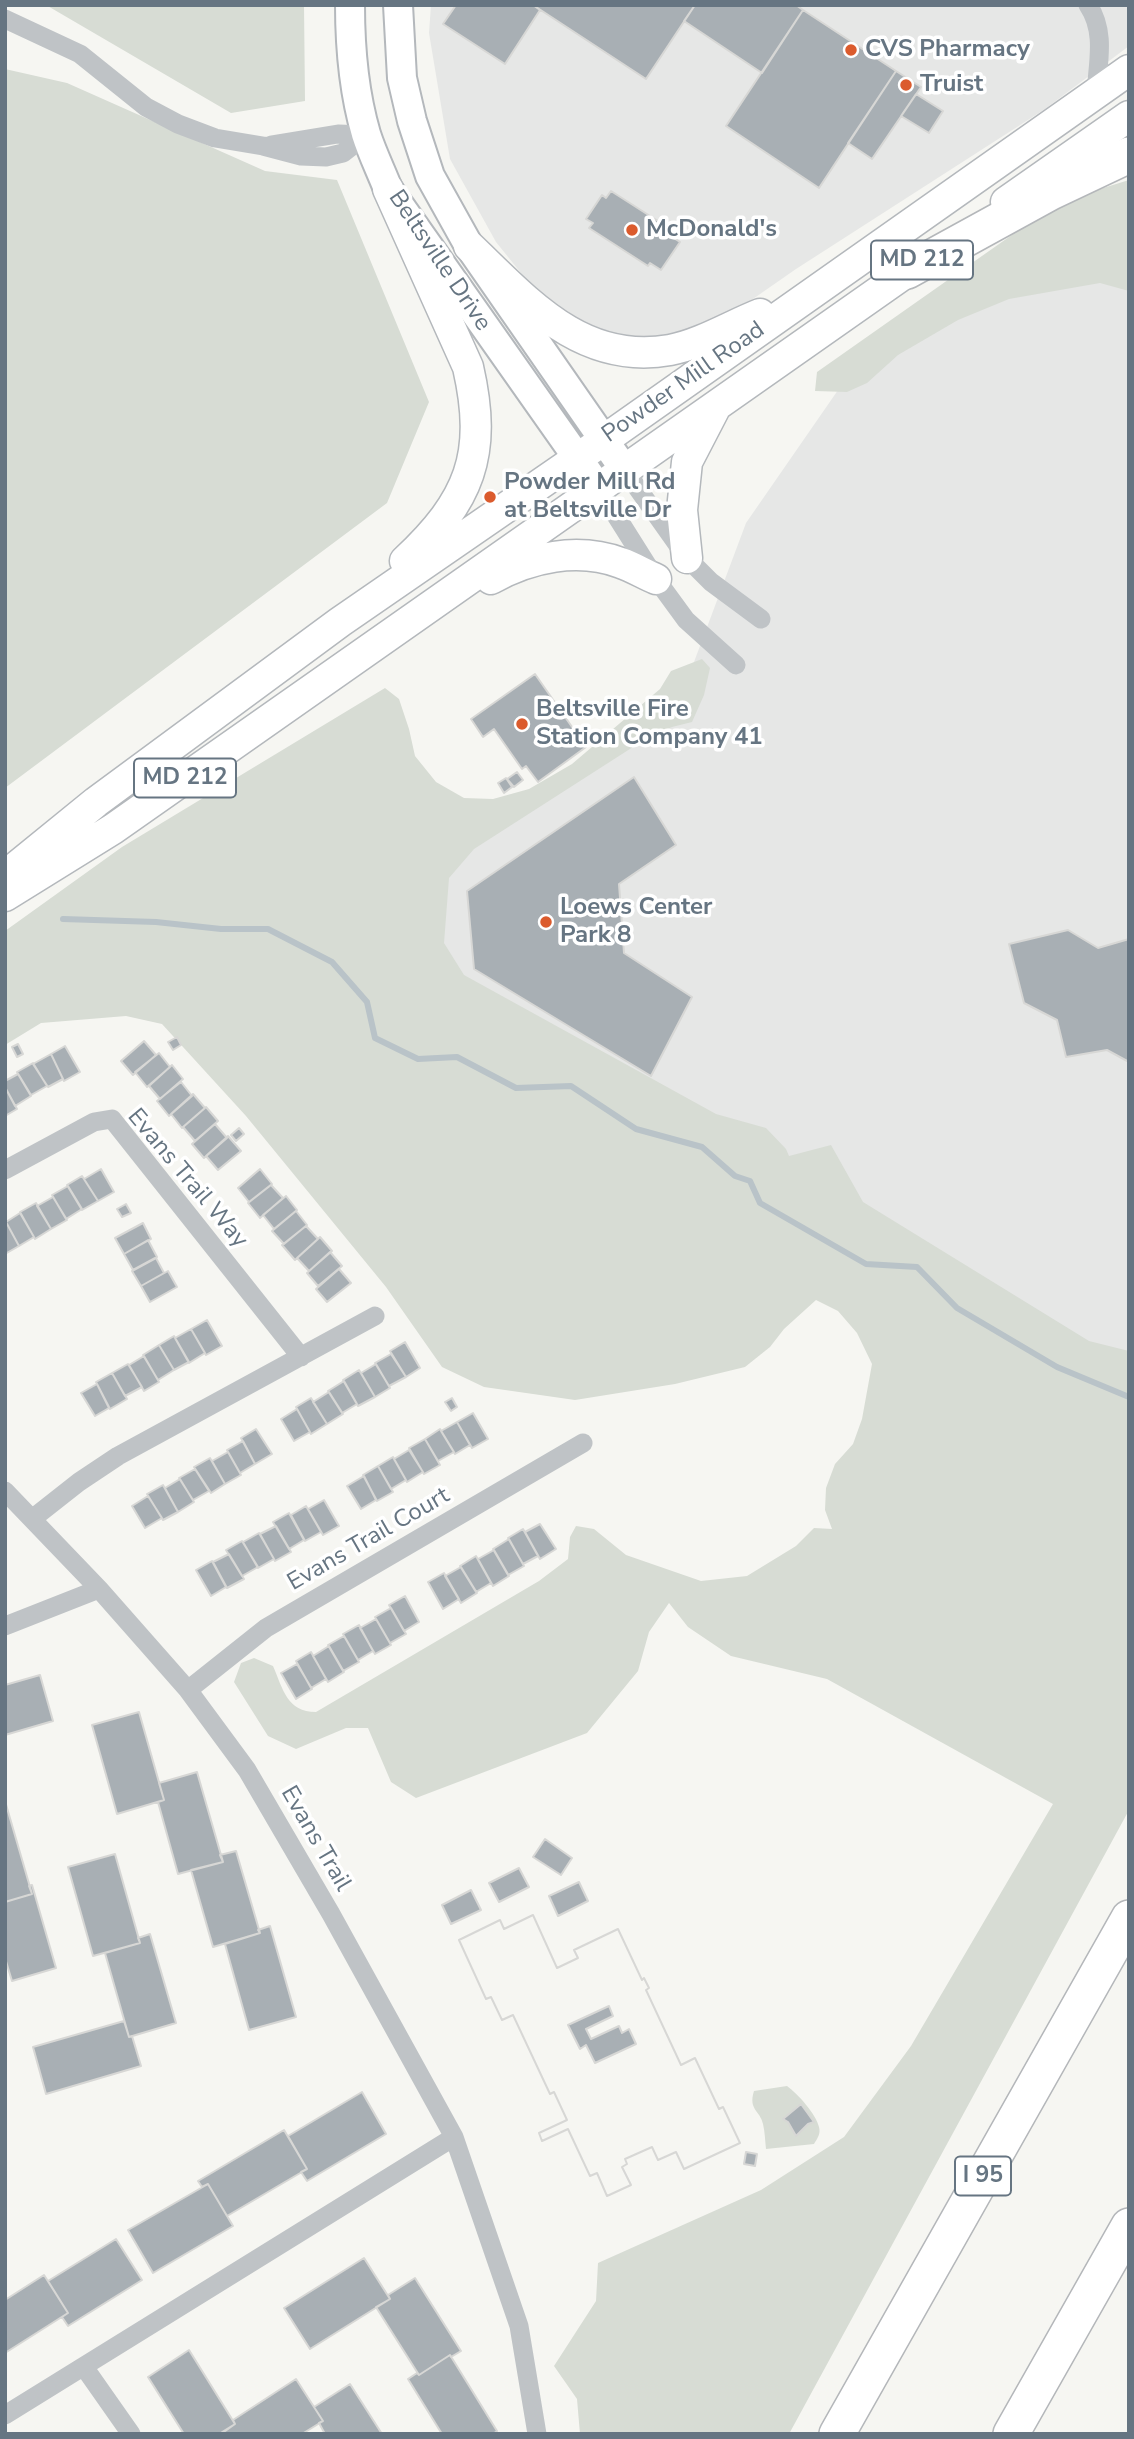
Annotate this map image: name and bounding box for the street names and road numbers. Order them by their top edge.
street label: Beltsville Drive [381,185,497,337]
road number: MD 212 [871,241,973,280]
street label: Powder Mill Road [597,316,771,450]
road number: MD 212 [134,758,236,798]
street label: Evans Trail Way [121,1104,253,1254]
street label: Evans Trail Court [283,1482,455,1598]
street label: Evans Trail [273,1781,357,1897]
road number: I 95 [955,2156,1011,2196]

